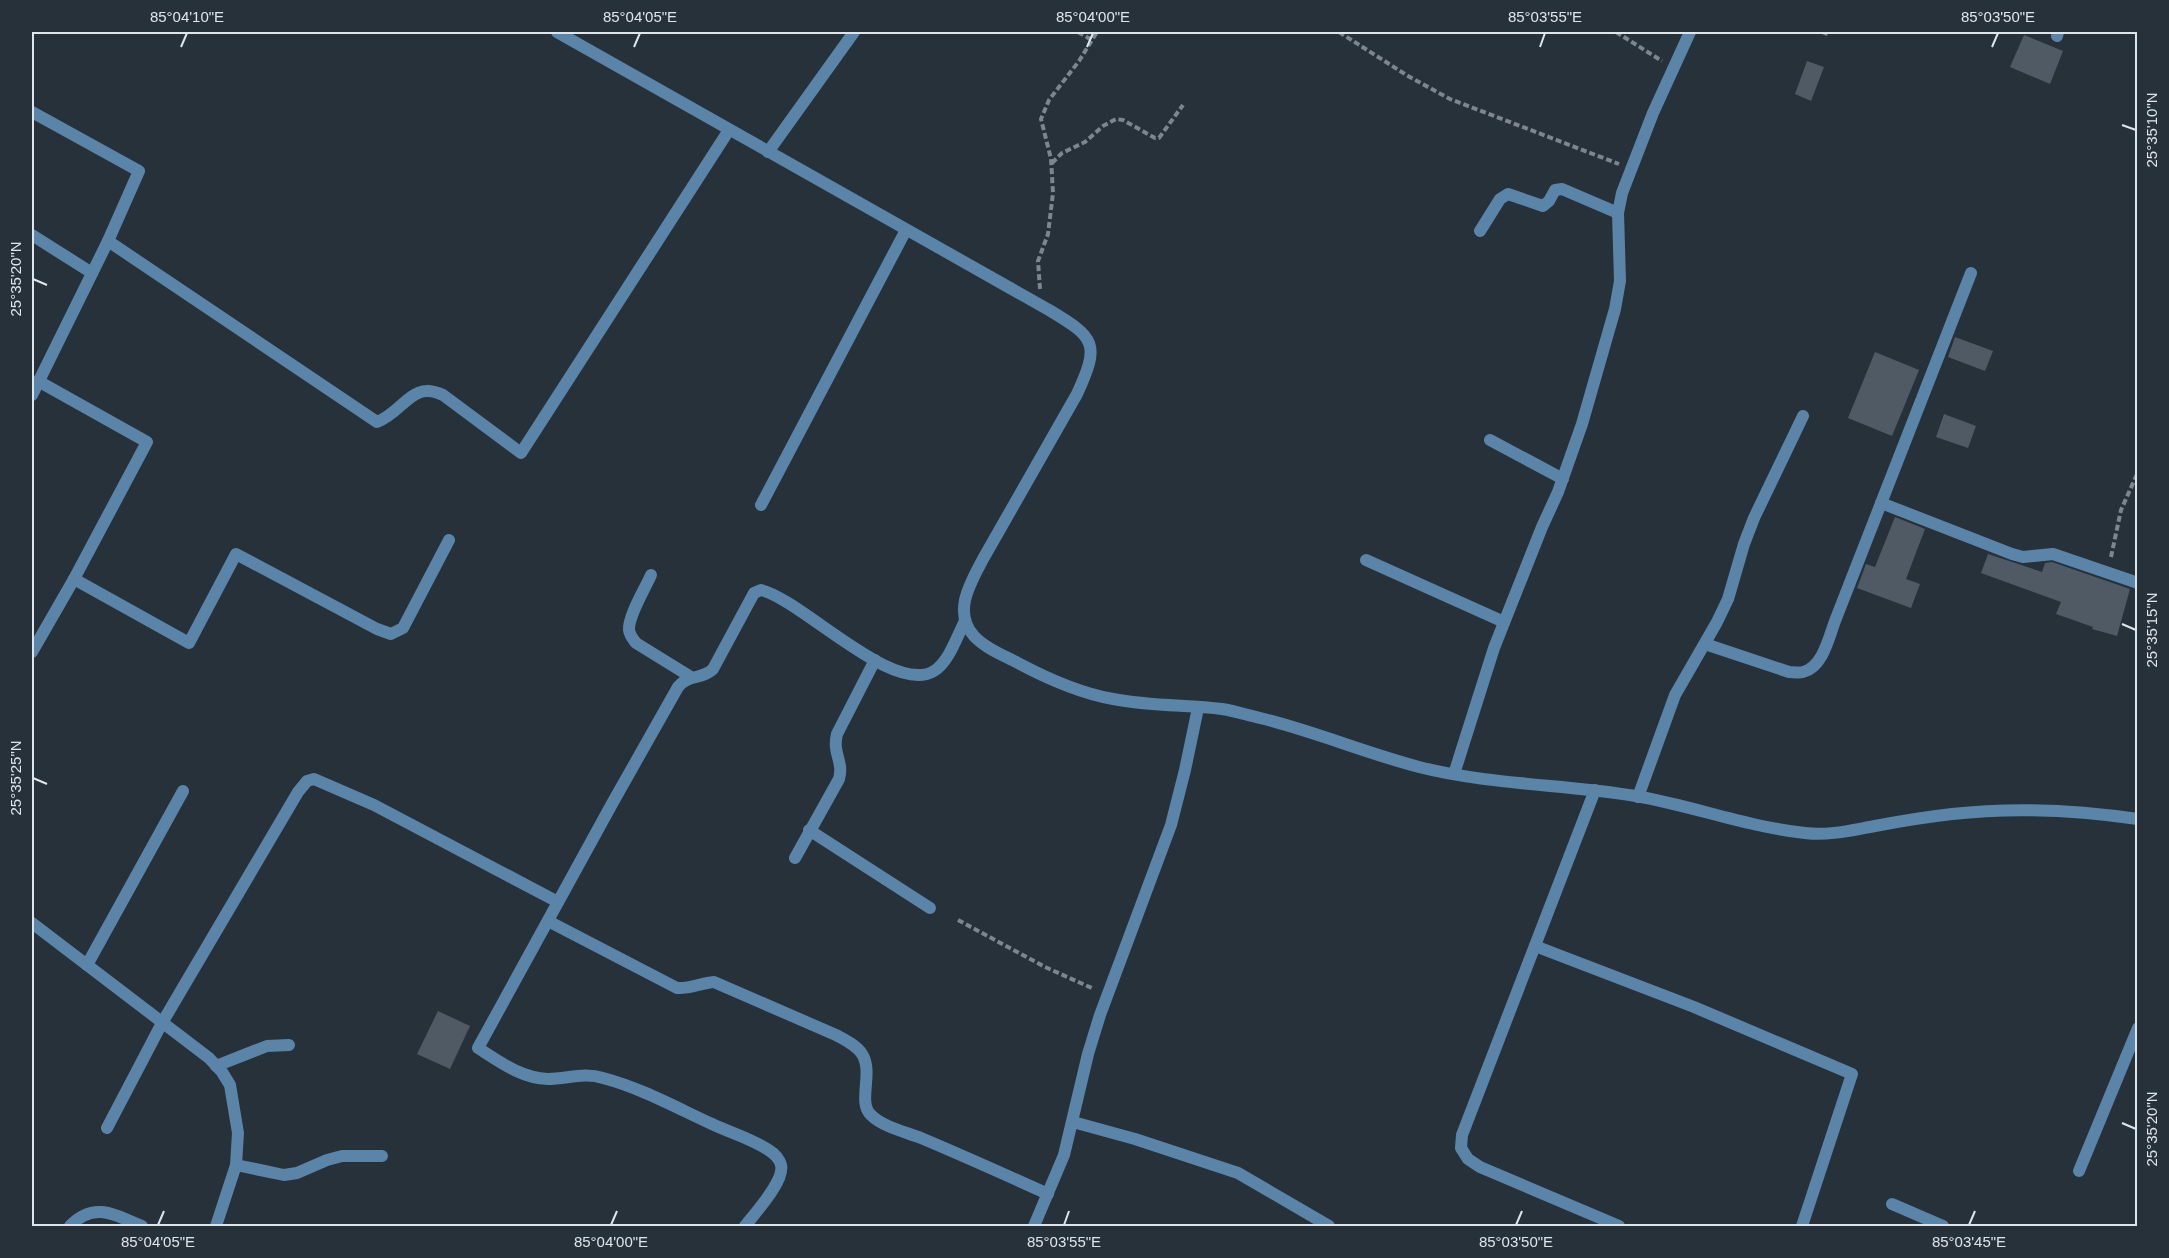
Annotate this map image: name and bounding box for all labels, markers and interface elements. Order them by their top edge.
text: 85°04'10"E [150,8,224,25]
text: 85°04'05"E [603,8,677,25]
text: 85°04'00"E [1056,8,1130,25]
text: 85°03'55"E [1508,8,1582,25]
text: 85°03'50"E [1961,8,2035,25]
text: 25°35'10"N [2143,92,2160,168]
text: 25°35'20"N [7,241,24,317]
text: 25°35'15"N [2143,592,2160,668]
text: 25°35'25"N [7,740,24,816]
text: 25°35'20"N [2143,1091,2160,1167]
text: 85°04'05"E [121,1233,195,1250]
text: 85°04'00"E [574,1233,648,1250]
text: 85°03'55"E [1027,1233,1101,1250]
text: 85°03'50"E [1479,1233,1553,1250]
text: 85°03'45"E [1932,1233,2006,1250]

